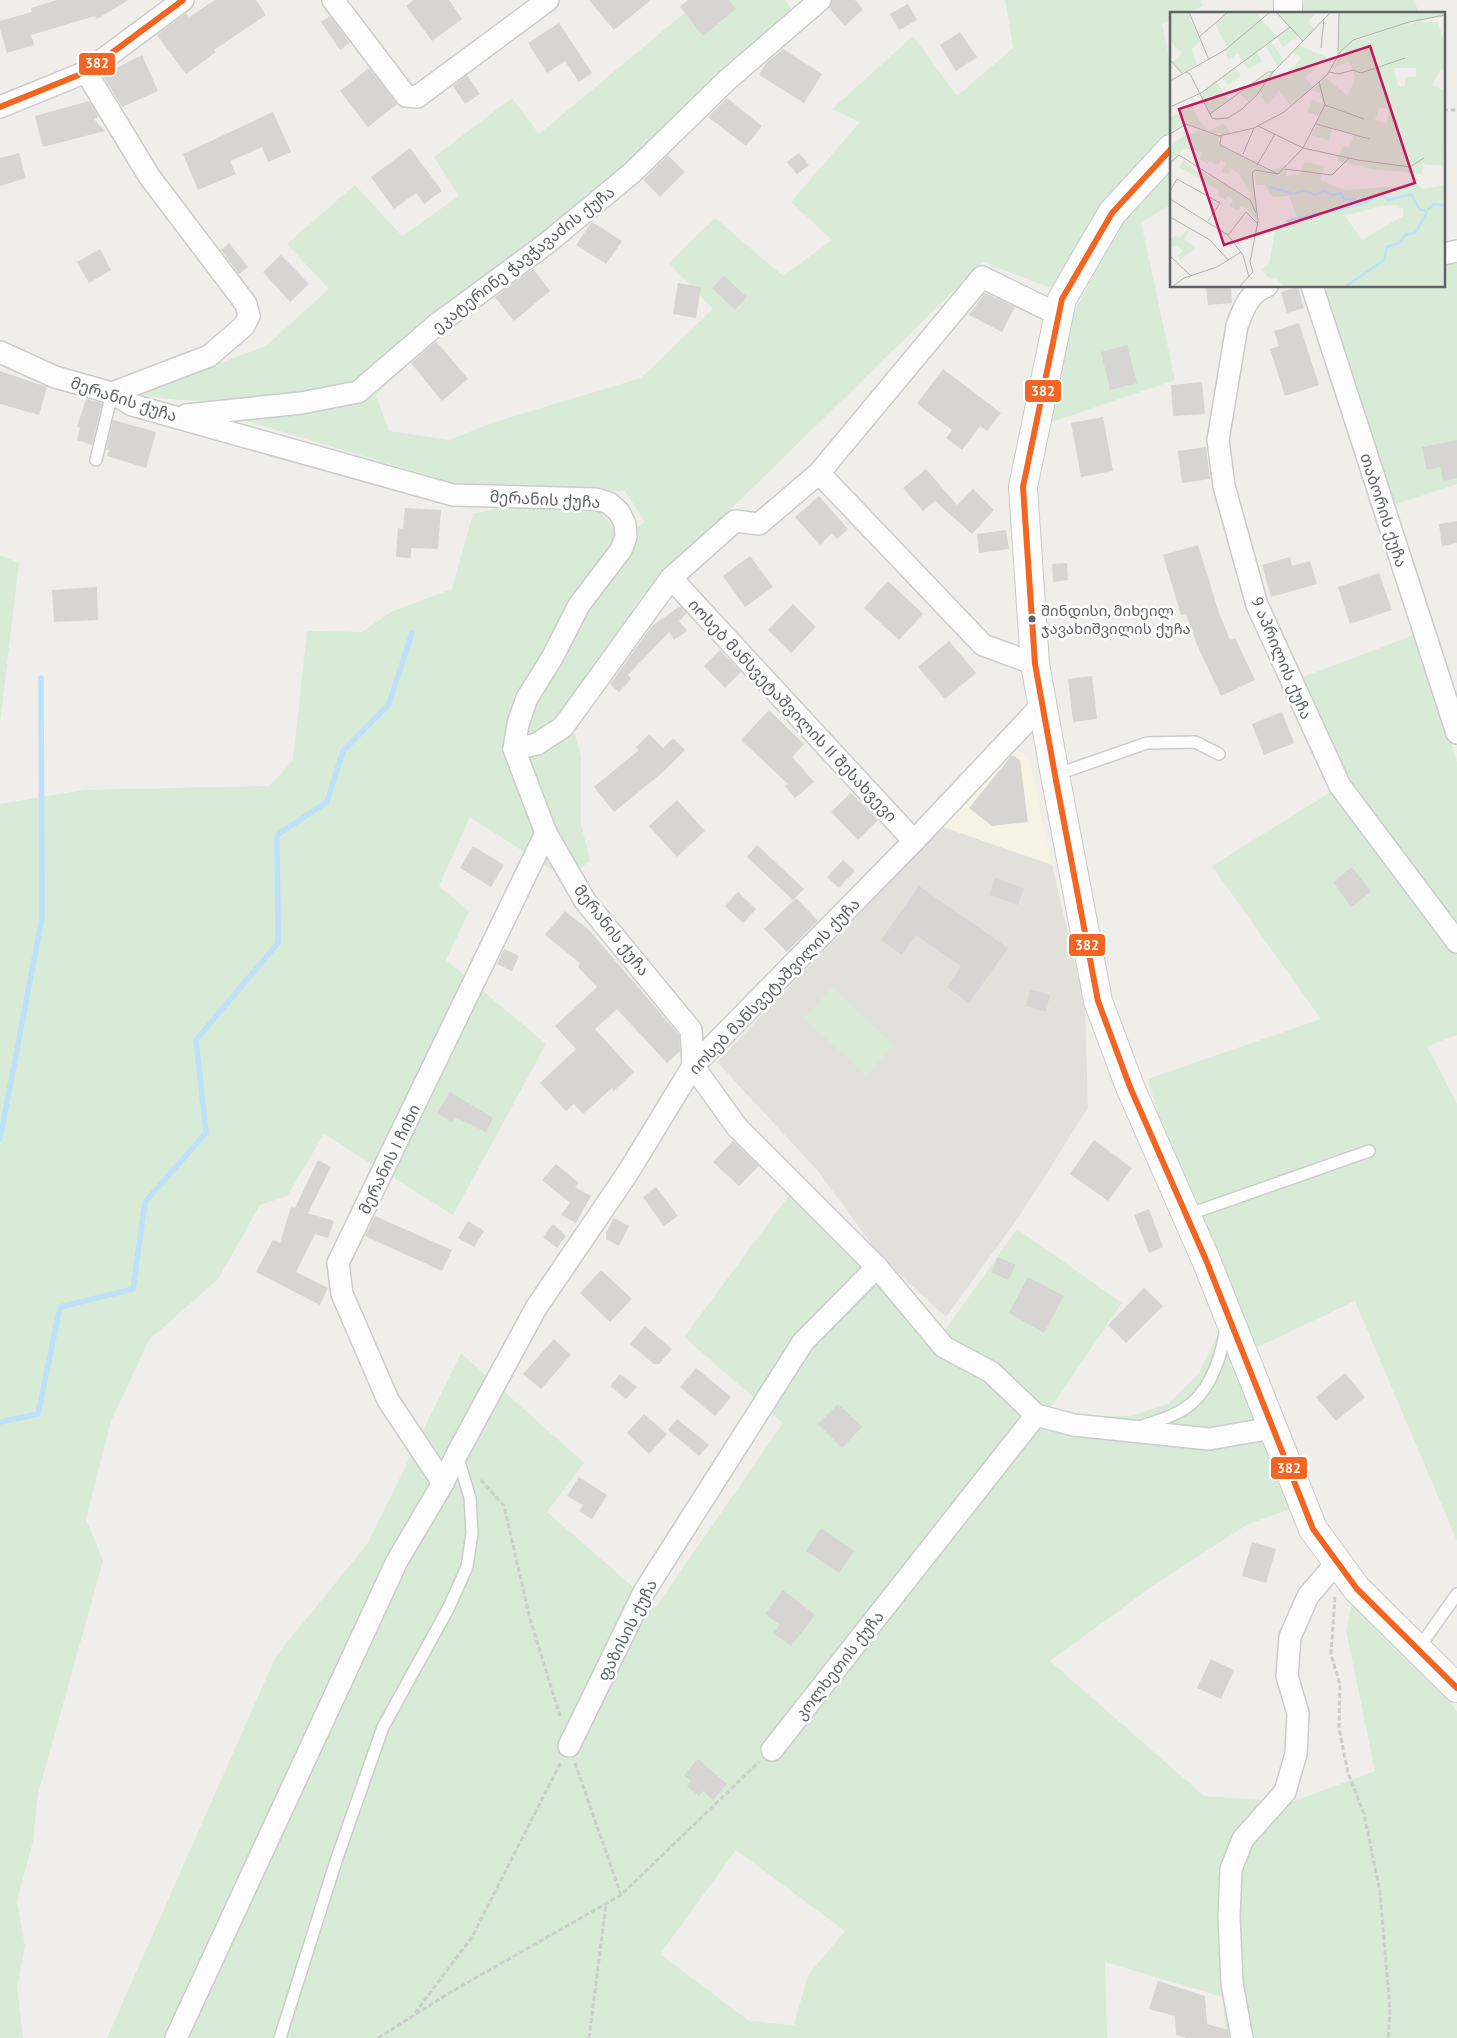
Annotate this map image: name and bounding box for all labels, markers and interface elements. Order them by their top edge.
inset map [1170,12,1444,288]
line badge: 382 [78,52,116,76]
text: 382 [85,54,109,72]
street label: ეკატერინე ჭავჭავაძის ქუჩა [428,181,618,337]
street label: მერანის ქუჩა [68,372,180,426]
line badge: 382 [1024,379,1062,403]
text: 382 [1031,382,1055,400]
street label: თაბორის ქუჩა [1356,450,1412,570]
street label: მერანის ქუჩა [489,486,601,512]
street label: იოსებ მანსვეტაშვილის II შესახვევი [684,594,902,826]
street label: 9 აპრილის ქუჩა [1246,594,1317,723]
place label: შინდისი, მიხეილ ჯავახიშვილის ქუჩა [1041,601,1191,638]
marker: შინდისი, მიხეილ ჯავახიშვილის ქუჩა [1027,614,1037,624]
street label: მერანის ქუჩა [570,880,654,980]
street label: იოსებ მანსვეტაშვილის ქუჩა [684,894,864,1079]
line badge: 382 [1068,933,1106,957]
text: 382 [1075,936,1099,954]
street label: მერანის I ჩიხი [354,1101,424,1217]
line badge: 382 [1270,1456,1308,1480]
text: 382 [1277,1459,1301,1477]
street label: ფაზისის ქუჩა [593,1576,661,1684]
street label: კოლხეთის ქუჩა [790,1606,889,1724]

